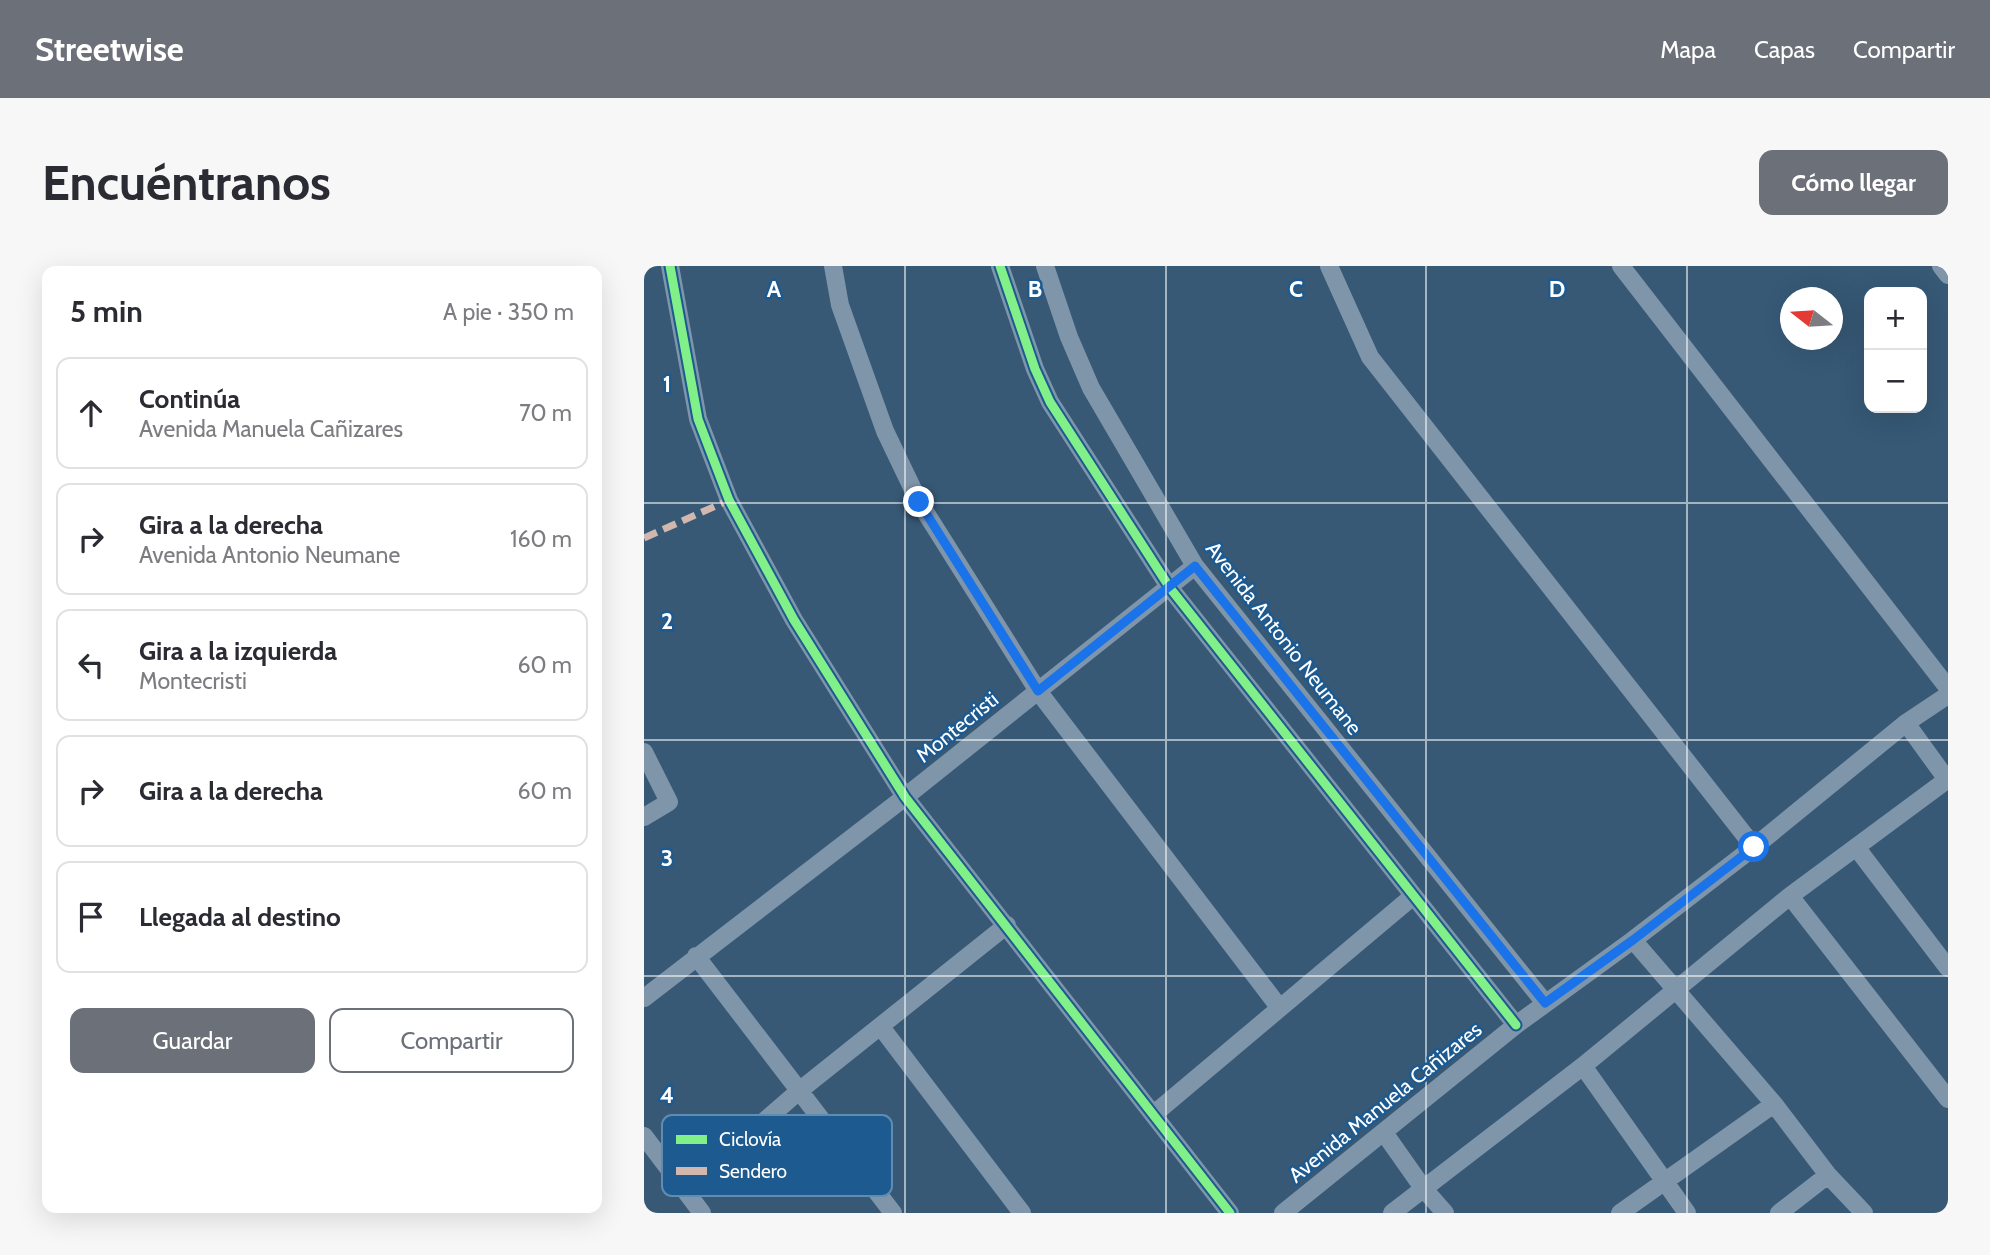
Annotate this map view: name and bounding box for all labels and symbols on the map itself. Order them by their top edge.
text: A [767,275,782,303]
text: B [1028,275,1042,303]
text: C [1289,275,1303,303]
text: D [1549,275,1565,303]
north arrow [1780,287,1843,350]
text: 1 [663,370,671,398]
route end [903,486,934,517]
street label: Avenida Antonio Neumane [1201,536,1367,740]
text: 2 [661,607,673,635]
street label: Montecristi [911,686,1003,768]
route start [1738,831,1769,862]
text: 3 [661,844,673,872]
street label: Avenida Manuela Cañizares [1283,1016,1487,1188]
text: 4 [660,1081,674,1109]
legend [662,1115,892,1196]
text: Ciclovía [719,1128,781,1151]
text: Sendero [719,1160,787,1183]

